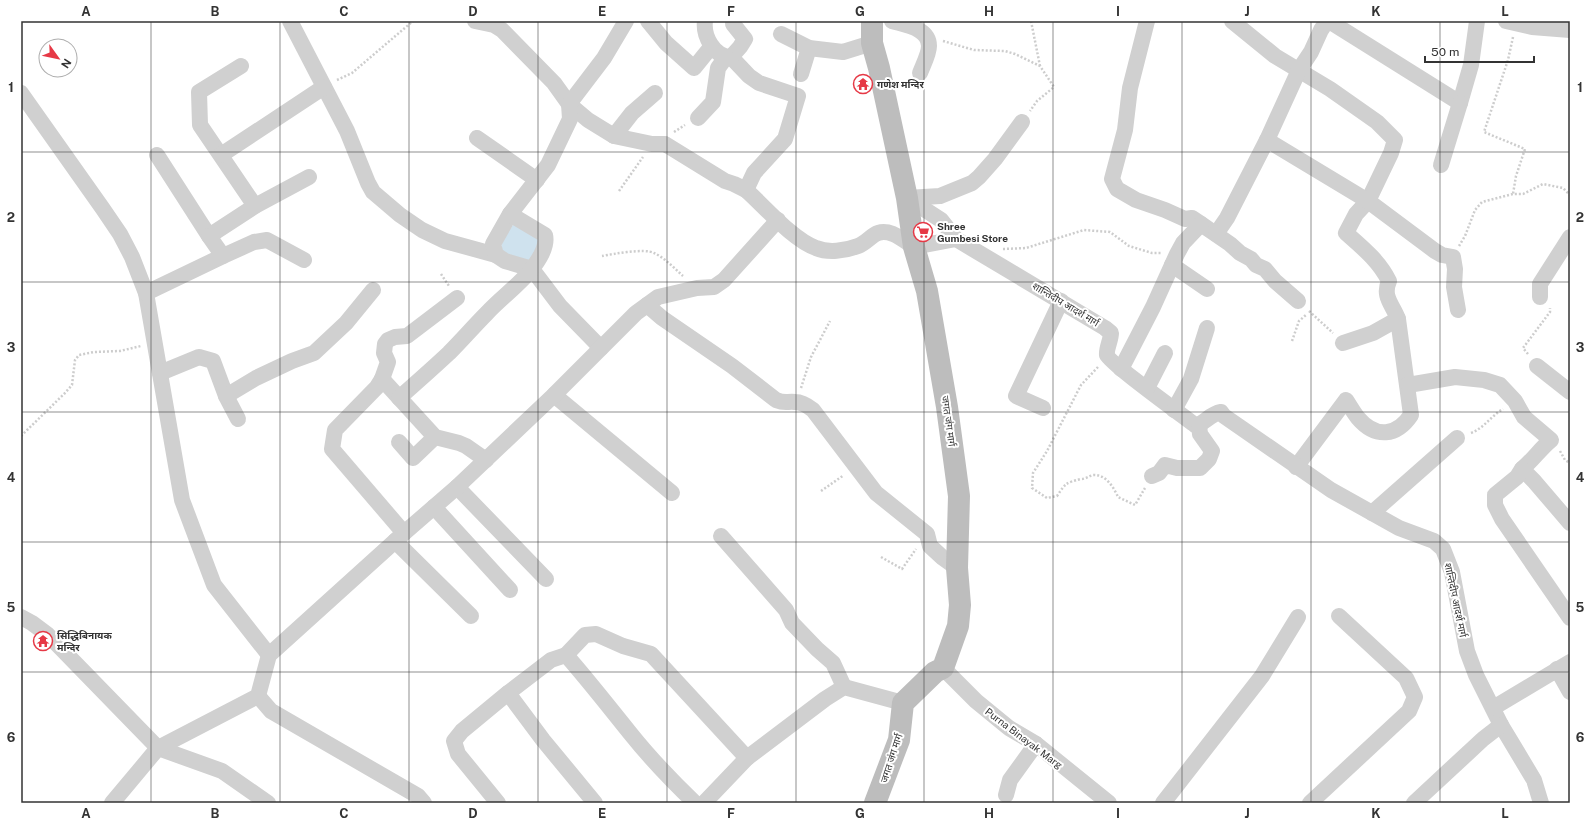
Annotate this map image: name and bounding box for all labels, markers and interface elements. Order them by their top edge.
text: A [81,4,91,19]
text: B [211,4,220,19]
text: C [339,4,349,19]
text: D [468,4,478,19]
text: E [598,4,606,19]
text: F [727,4,735,19]
text: G [855,4,865,19]
text: H [984,4,994,19]
text: I [1116,4,1120,19]
text: J [1244,4,1250,19]
text: K [1371,4,1381,19]
text: L [1501,4,1509,19]
north arrow [38,38,78,78]
scale bar [1425,38,1534,64]
text: 50 m [1431,45,1459,59]
text: N [59,57,74,70]
temple icon: गणेश मन्दिर [852,73,874,95]
place label: गणेश मन्दिर [877,78,924,90]
text: 1 [8,80,14,95]
text: 1 [1577,80,1583,95]
text: 2 [7,210,15,225]
text: 2 [1576,210,1584,225]
place label: Shree Gumbesi Store [937,220,1008,244]
supermarket icon: Shree Gumbesi Store [912,221,934,243]
street label: शान्तिदीप आदर्श मार्ग [1030,279,1102,329]
text: 3 [7,340,16,355]
text: 3 [1576,340,1585,355]
street label: जगत जंग मार्ग [940,395,959,448]
text: 4 [7,470,16,485]
text: 4 [1576,470,1585,485]
street label: शान्तिदीप आदर्श मार्ग [1442,562,1470,639]
text: 5 [7,600,16,615]
text: 5 [1576,600,1585,615]
place label: सिद्धिबिनायक मन्दिर [57,629,112,653]
temple icon: सिद्धिबिनायक मन्दिर [32,630,54,652]
street label: Purna Binayak Marg [983,705,1065,771]
text: 6 [7,730,16,745]
text: 6 [1576,730,1585,745]
street label: जगत जंग मार्ग [877,731,905,784]
text: A [81,806,91,821]
text: B [211,806,220,821]
text: C [339,806,349,821]
text: D [468,806,478,821]
text: E [598,806,606,821]
text: F [727,806,735,821]
text: G [855,806,865,821]
text: H [984,806,994,821]
text: I [1116,806,1120,821]
text: J [1244,806,1250,821]
text: K [1371,806,1381,821]
text: L [1501,806,1509,821]

